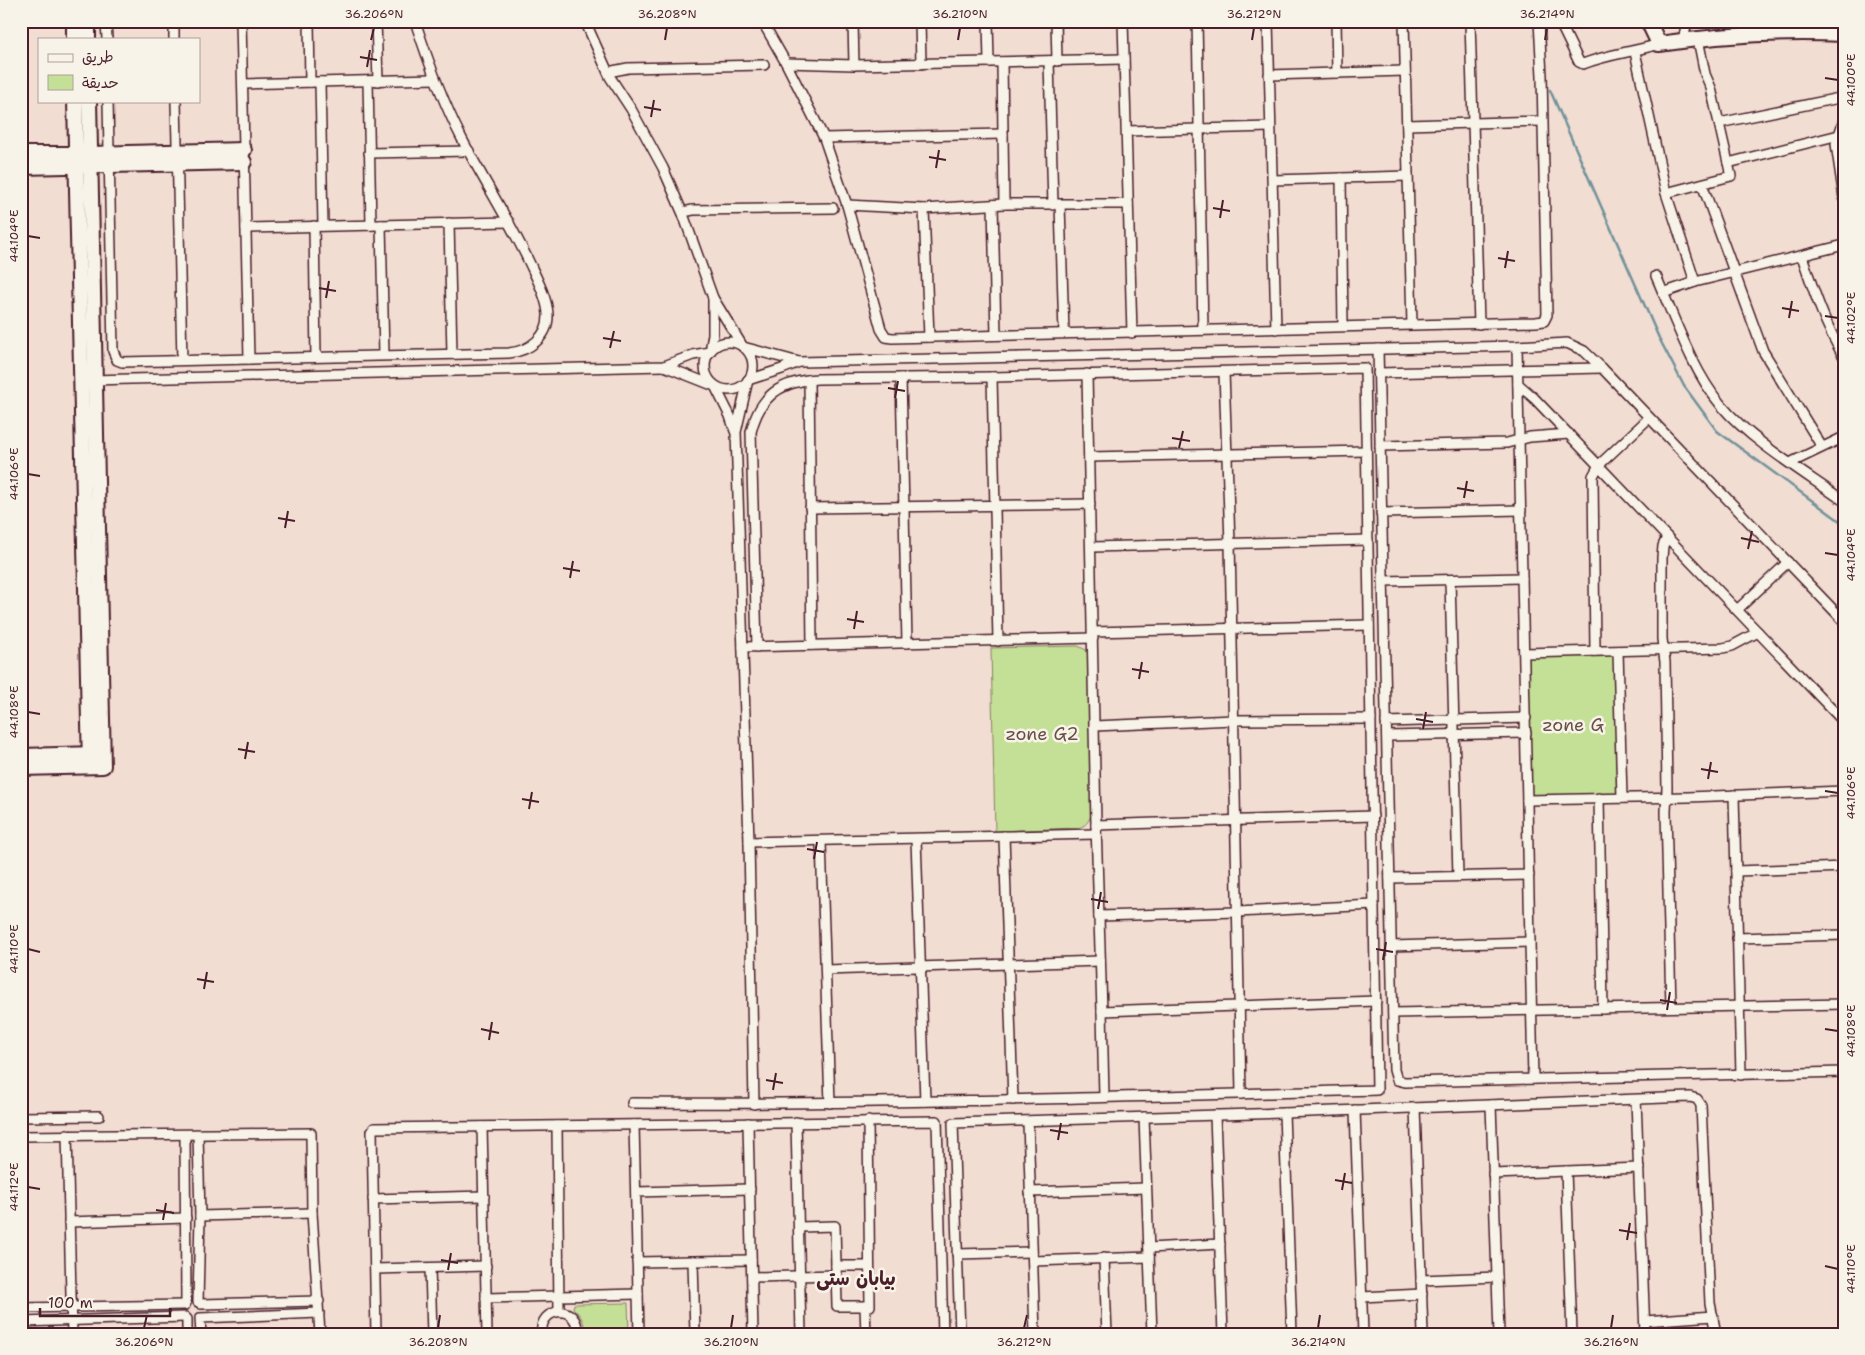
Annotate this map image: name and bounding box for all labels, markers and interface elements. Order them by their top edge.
text: 36.206°N [344,6,404,22]
text: 36.208°N [637,6,697,22]
text: 36.210°N [932,6,988,22]
text: 36.212°N [1226,6,1282,22]
text: 36.214°N [1519,6,1575,22]
legend [38,38,200,102]
text: طريق [82,47,114,67]
text: 44.100°E [1843,53,1859,107]
text: حديقة [82,73,119,93]
text: 44.104°E [6,210,22,262]
text: 44.102°E [1843,292,1859,344]
text: 44.106°E [6,447,22,501]
text: 44.104°E [1843,529,1859,581]
text: 44.108°E [6,685,22,739]
park label: zone G [1542,713,1604,737]
park label: zone G2 [1005,722,1079,746]
text: 44.106°E [1843,766,1859,820]
text: 44.110°E [6,924,22,974]
text: 44.108°E [1843,1004,1859,1058]
text: 44.112°E [6,1162,22,1212]
text: 44.110°E [1843,1244,1859,1294]
district label: بیابان ستی [816,1266,896,1291]
scale bar [40,1285,170,1317]
text: 100 m [48,1293,93,1313]
text: 36.206°N [114,1334,174,1350]
text: 36.208°N [408,1334,468,1350]
text: 36.210°N [703,1334,759,1350]
text: 36.212°N [996,1334,1052,1350]
text: 36.214°N [1290,1334,1346,1350]
text: 36.216°N [1583,1334,1639,1350]

